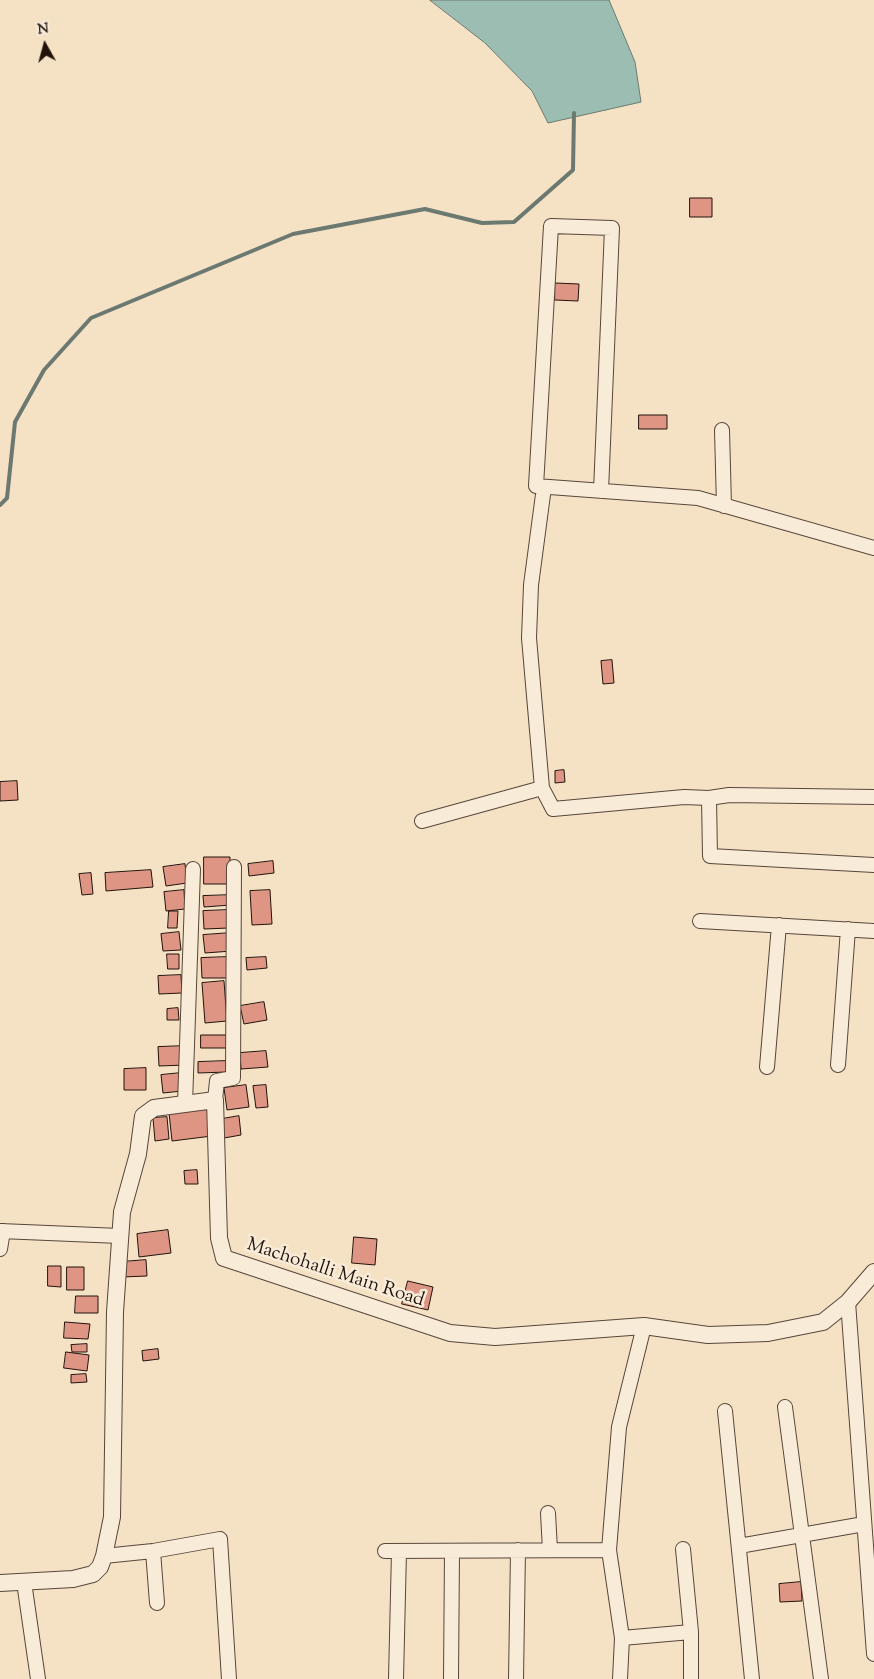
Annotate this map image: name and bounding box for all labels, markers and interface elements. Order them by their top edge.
north arrow [20,20,70,70]
text: N [36,20,50,41]
street label: Machohalli Main Road [243,1235,427,1313]

